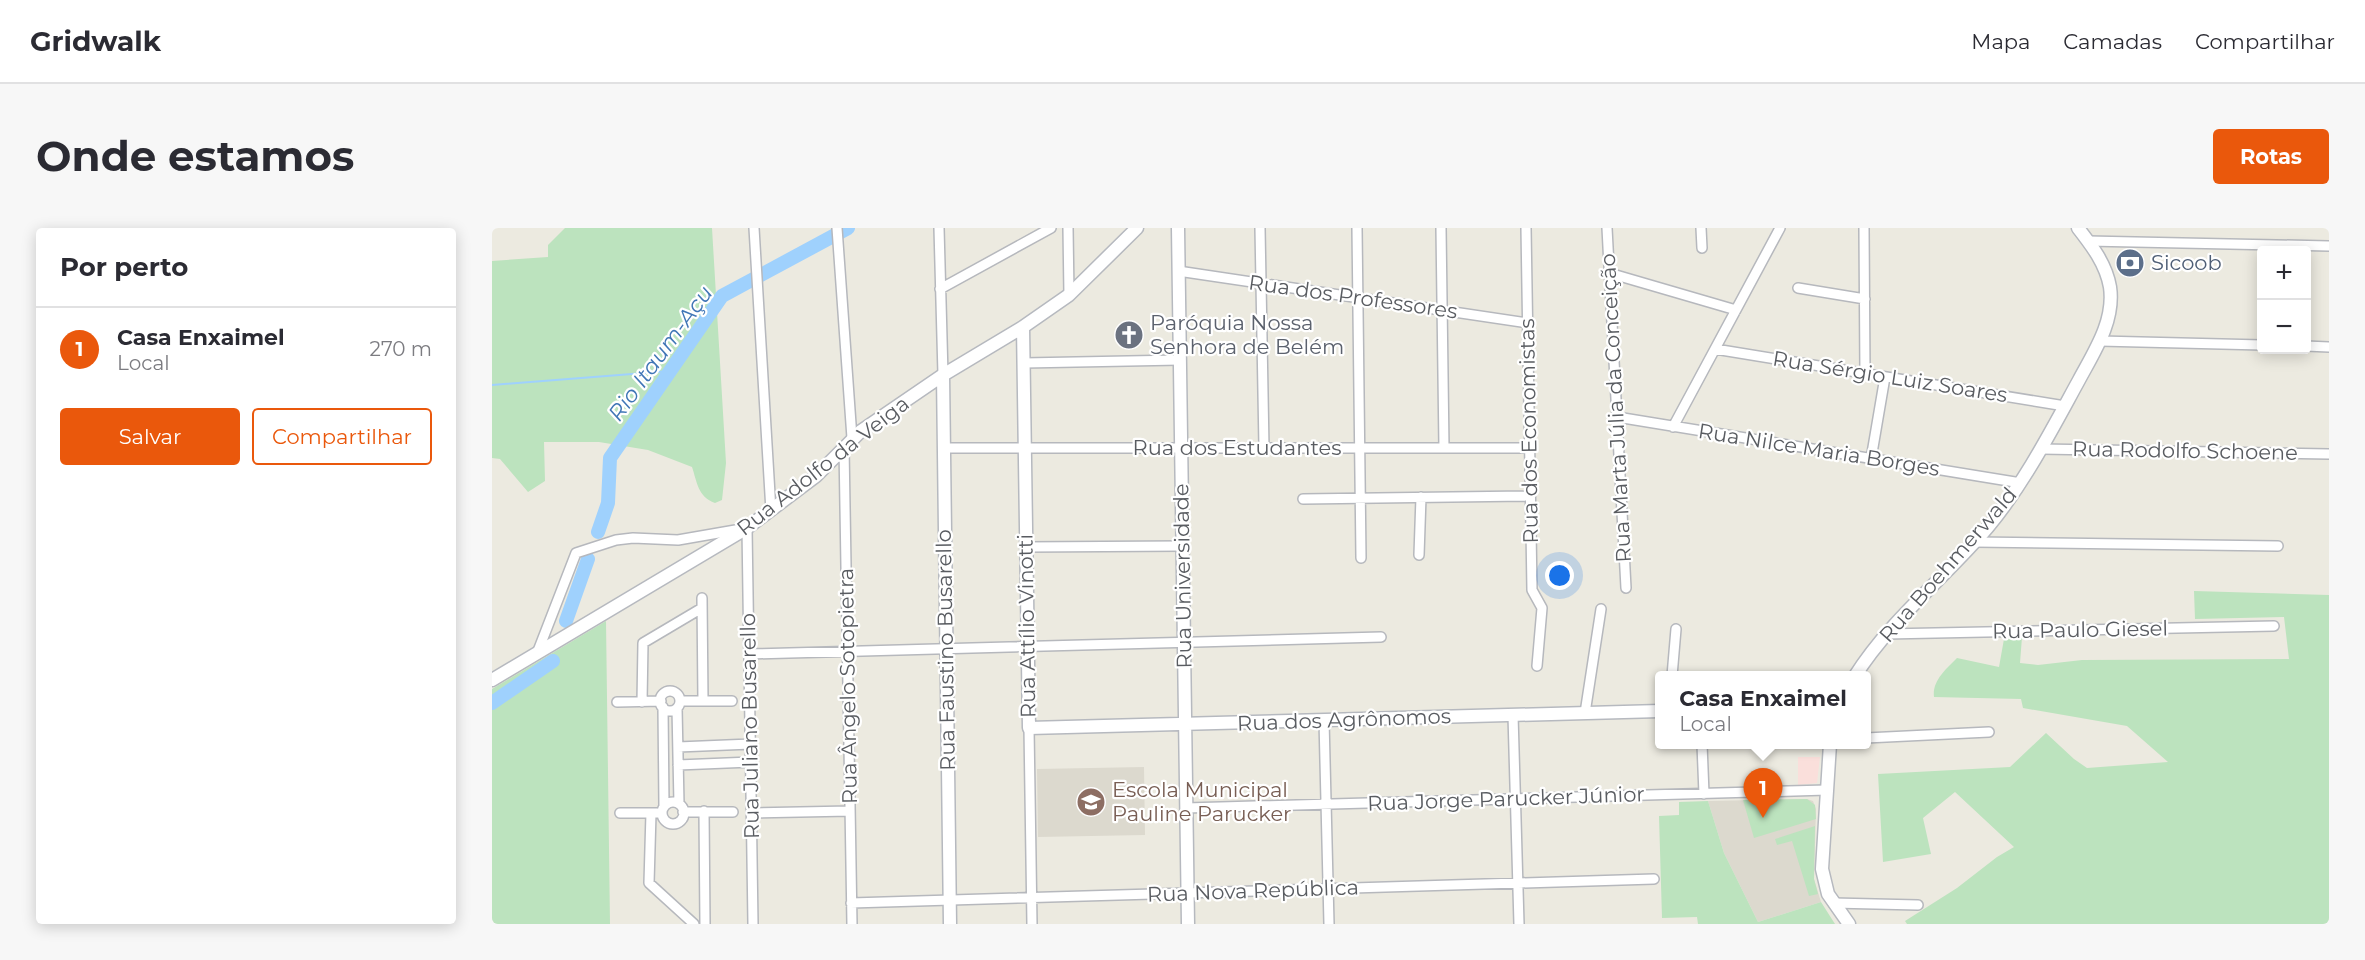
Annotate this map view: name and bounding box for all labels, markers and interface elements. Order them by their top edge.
text: Gridwalk [30,24,161,58]
text: Mapa [1971,29,2030,54]
text: Camadas [2063,29,2162,54]
text: Compartilhar [2195,29,2335,54]
button: Rotas [2213,129,2329,184]
text: Onde estamos [36,130,354,182]
map controls [2257,246,2311,354]
button: + [2257,246,2311,300]
bank icon: Sicoob [2114,247,2146,279]
place label: Sicoob [2151,250,2222,275]
text: Por perto [60,251,188,283]
street label: Rua Marta Júlia da Conceição [1595,253,1636,563]
street label: Rua dos Professores [1247,269,1459,324]
water label: Rio Itaum-Açu [602,280,719,426]
button: − [2257,300,2311,354]
place label: Paróquia Nossa Senhora de Belém [1150,310,1344,359]
street label: Rua dos Economistas [1514,318,1543,544]
church icon: Paróquia Nossa Senhora de Belém [1113,319,1145,351]
text: Casa Enxaimel [117,324,285,351]
text: 1 [76,337,83,361]
text: 270 m [370,337,432,361]
street label: Rua Sérgio Luiz Soares [1771,346,2009,407]
text: Local [117,351,170,375]
street label: Rua Adolfo da Veiga [732,391,914,541]
button: Salvar [60,408,240,465]
button: Compartilhar [252,408,432,465]
street label: Rua Nilce Maria Borges [1697,418,1942,481]
street label: Rua dos Estudantes [1133,435,1342,460]
street label: Rua Rodolfo Schoene [2072,436,2298,465]
street label: Rua Boehmerwald [1874,482,2022,647]
street label: Rua Universidade [1168,483,1197,669]
street label: Rua Faustino Busarello [931,529,960,771]
street label: Rua Attílio Vinotti [1012,534,1041,718]
your location [1545,561,1574,590]
street label: Rua Ângelo Sotopietra [833,568,862,804]
street label: Rua Juliano Busarello [735,613,764,839]
street label: Rua Paulo Giesel [1992,615,2168,644]
popup [1655,671,1871,749]
text: Casa Enxaimel [1679,685,1847,712]
street label: Rua dos Agrônomos [1237,703,1451,736]
text: Local [1679,712,1732,736]
pin: 1 [1744,768,1782,818]
place label: Escola Municipal Pauline Parucker [1112,777,1292,826]
street label: Rua Jorge Parucker Júnior [1367,781,1645,816]
school or university icon: Escola Municipal Pauline Parucker [1075,786,1107,818]
street label: Rua Nova República [1147,874,1359,907]

